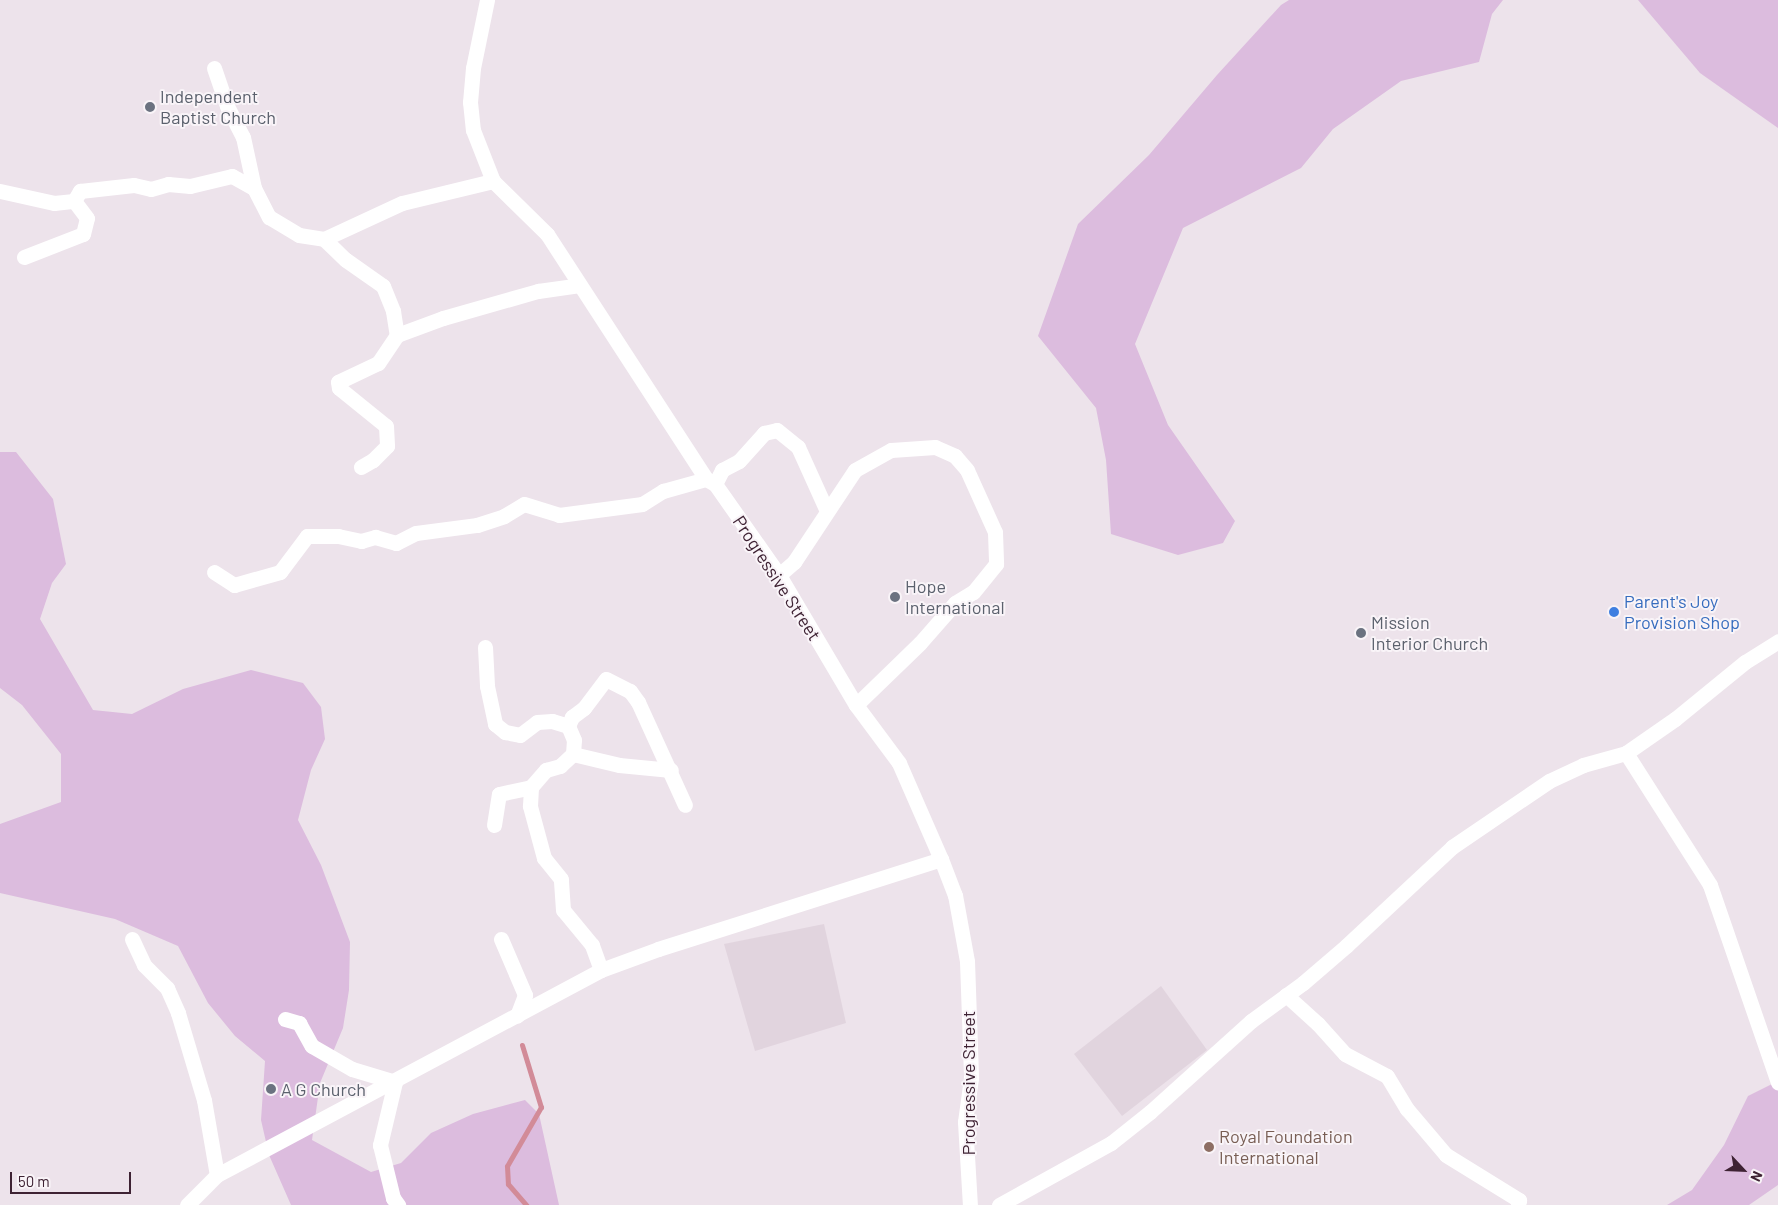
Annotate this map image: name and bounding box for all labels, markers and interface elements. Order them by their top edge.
place label: Independent Baptist Church [160,86,276,128]
marker: Independent Baptist Church [144,101,156,113]
street label: Progressive Street [729,511,825,645]
place label: Hope International [905,576,1005,618]
marker: Hope International [889,591,901,603]
place label: Parent's Joy Provision Shop [1624,591,1740,634]
marker: Parent's Joy Provision Shop [1608,606,1620,618]
place label: Mission Interior Church [1371,612,1488,654]
marker: Mission Interior Church [1355,627,1367,639]
street label: Progressive Street [957,1011,979,1155]
place label: A G Church [281,1078,366,1100]
marker: A G Church [265,1083,277,1095]
place label: Royal Foundation International [1219,1126,1353,1168]
marker: Royal Foundation International [1203,1141,1215,1153]
north arrow [1718,1145,1768,1195]
scale bar [12,1162,134,1194]
text: N [1747,1169,1767,1184]
text: 50 m [18,1172,50,1190]

